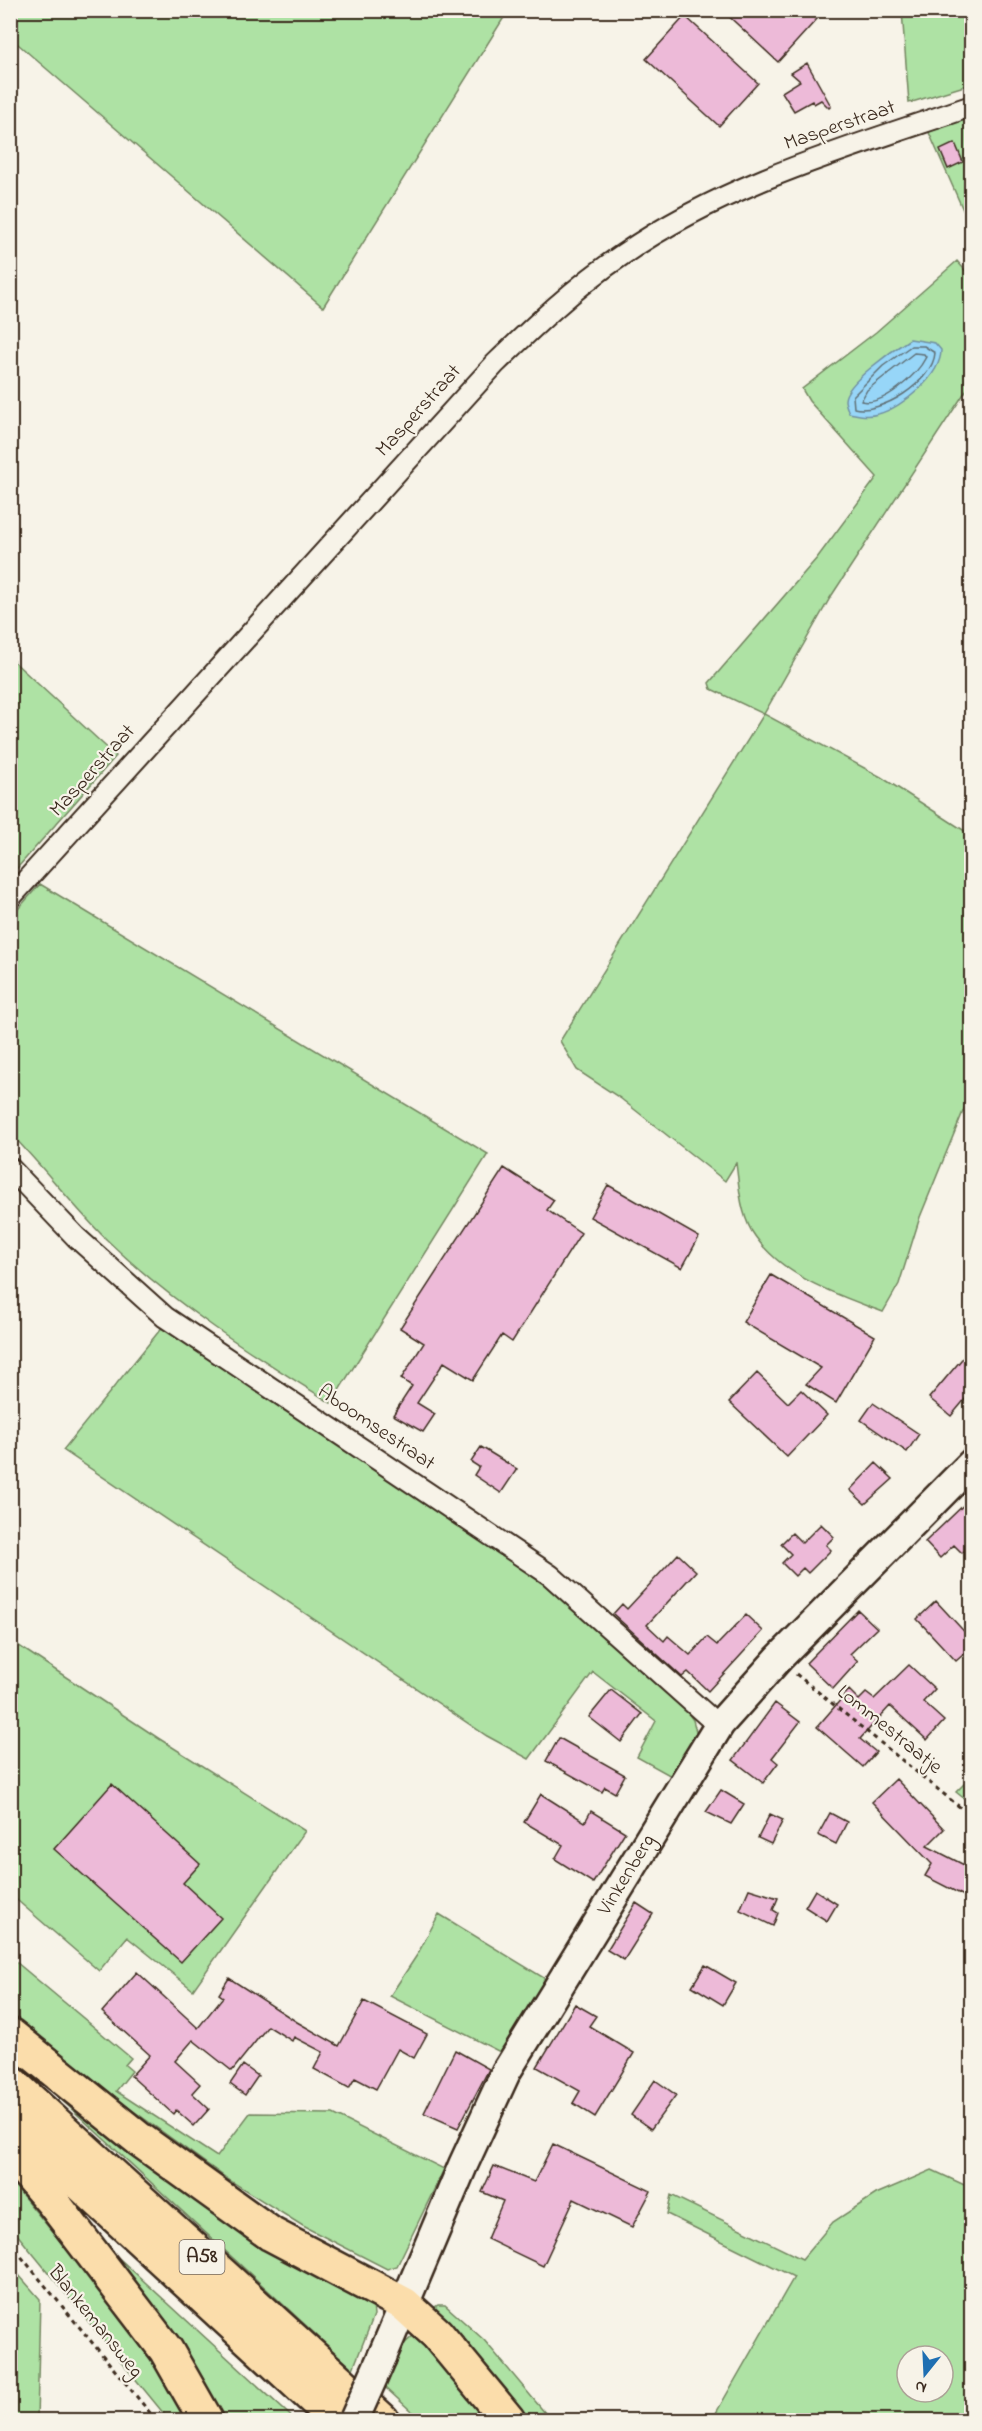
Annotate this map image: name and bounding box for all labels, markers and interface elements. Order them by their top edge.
street label: Masperstraat [780,93,900,159]
street label: Masperstraat [369,358,469,464]
street label: Masperstraat [43,718,143,824]
street label: Aboomsestraat [311,1377,441,1479]
street label: Lommestraatje [830,1678,949,1782]
street label: Vinkenberg [590,1829,665,1922]
road number: A58 [180,2240,224,2274]
street label: Blankemansweg [38,2258,150,2386]
north arrow [895,2344,955,2404]
text: N [912,2373,930,2399]

